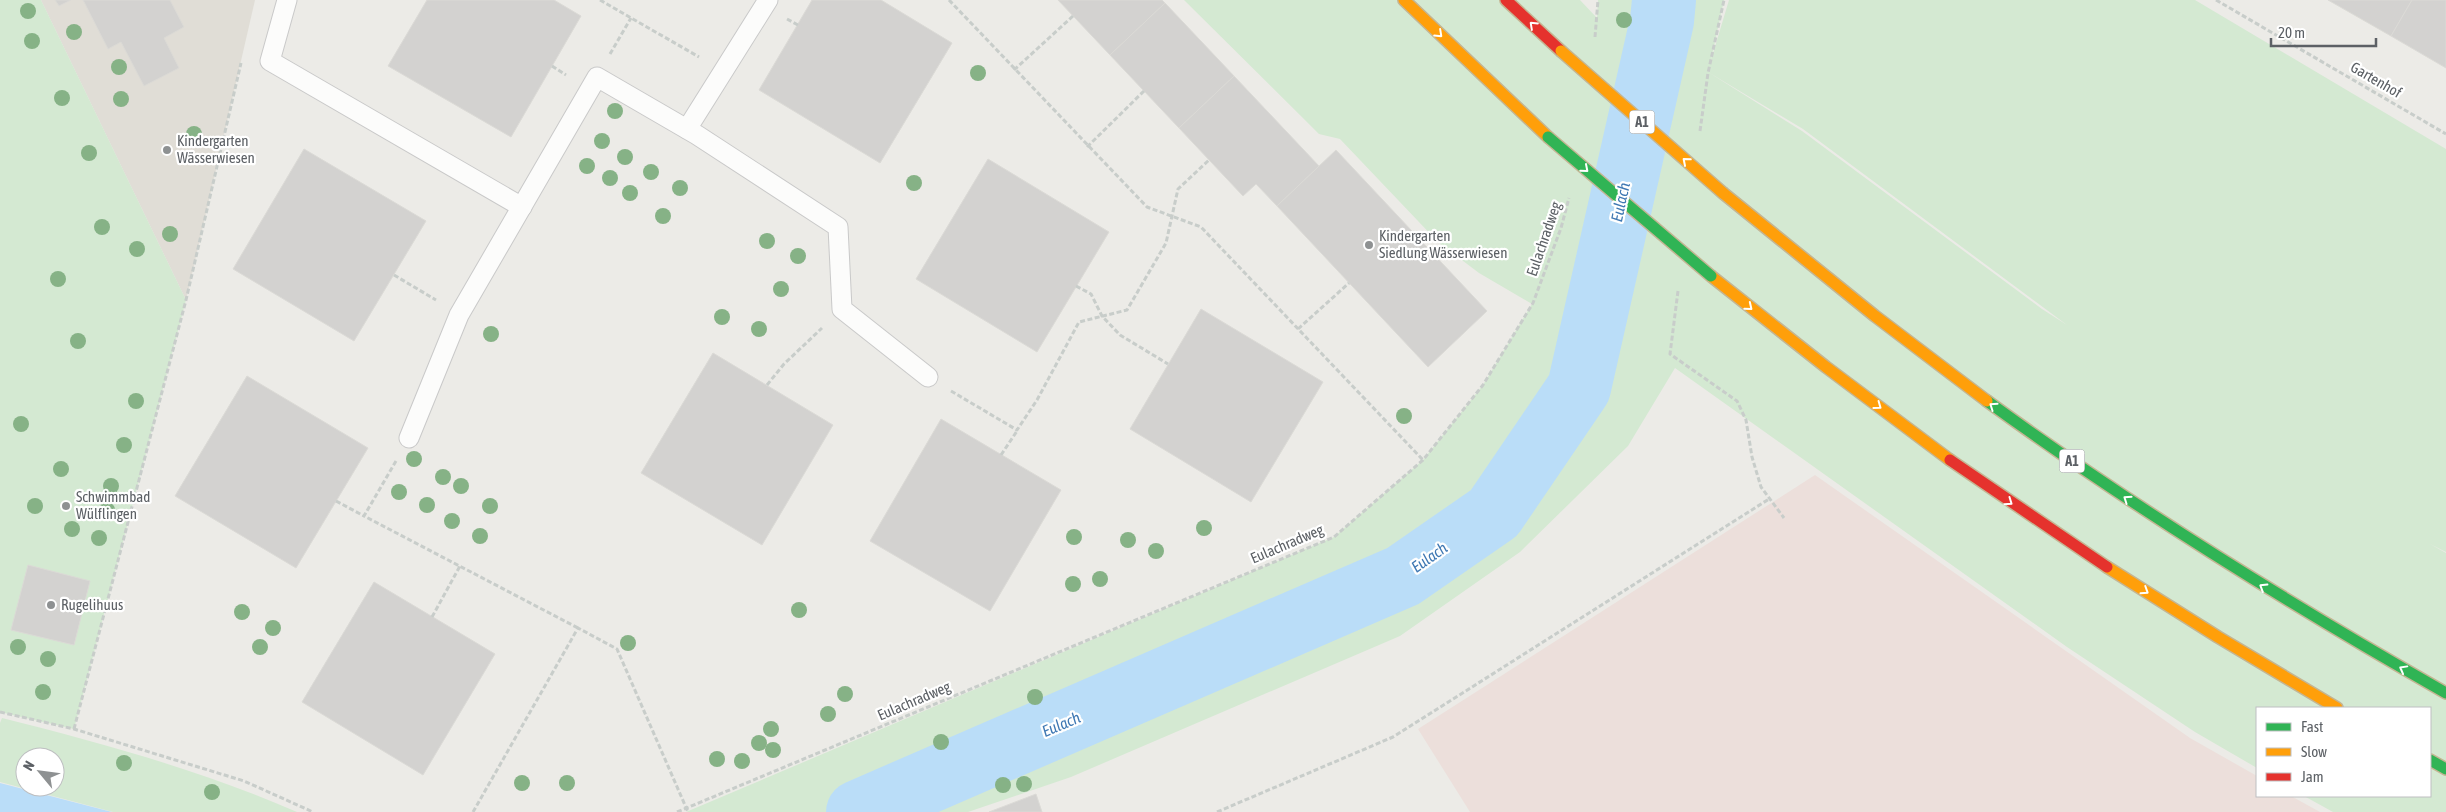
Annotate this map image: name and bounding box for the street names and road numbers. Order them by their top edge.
street label: Gartenhof [2348,58,2405,101]
road number: A1 [1630,110,1654,134]
street label: Eulachradweg [1523,199,1564,278]
road number: A1 [2060,450,2084,472]
street label: Eulachradweg [1248,520,1326,567]
street label: Eulachradweg [875,677,953,724]

